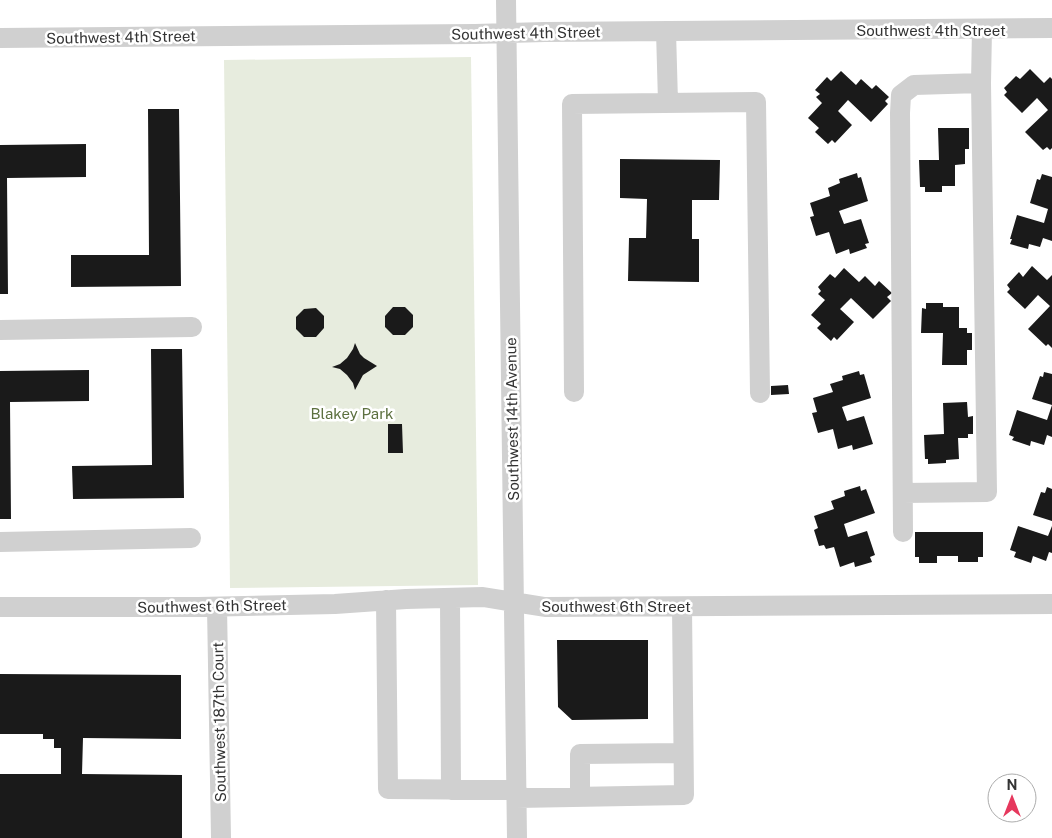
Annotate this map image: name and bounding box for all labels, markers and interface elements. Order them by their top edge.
street label: Southwest 4th Street [856,22,1006,39]
street label: Southwest 4th Street [451,23,601,43]
street label: Southwest 4th Street [46,27,196,47]
street label: Southwest 14th Avenue [502,337,522,501]
park label: Blakey Park [311,405,393,422]
street label: Southwest 6th Street [137,596,287,616]
street label: Southwest 6th Street [541,598,691,615]
street label: Southwest 187th Court [209,642,229,802]
north arrow [987,773,1037,823]
text: N [1007,777,1017,793]

